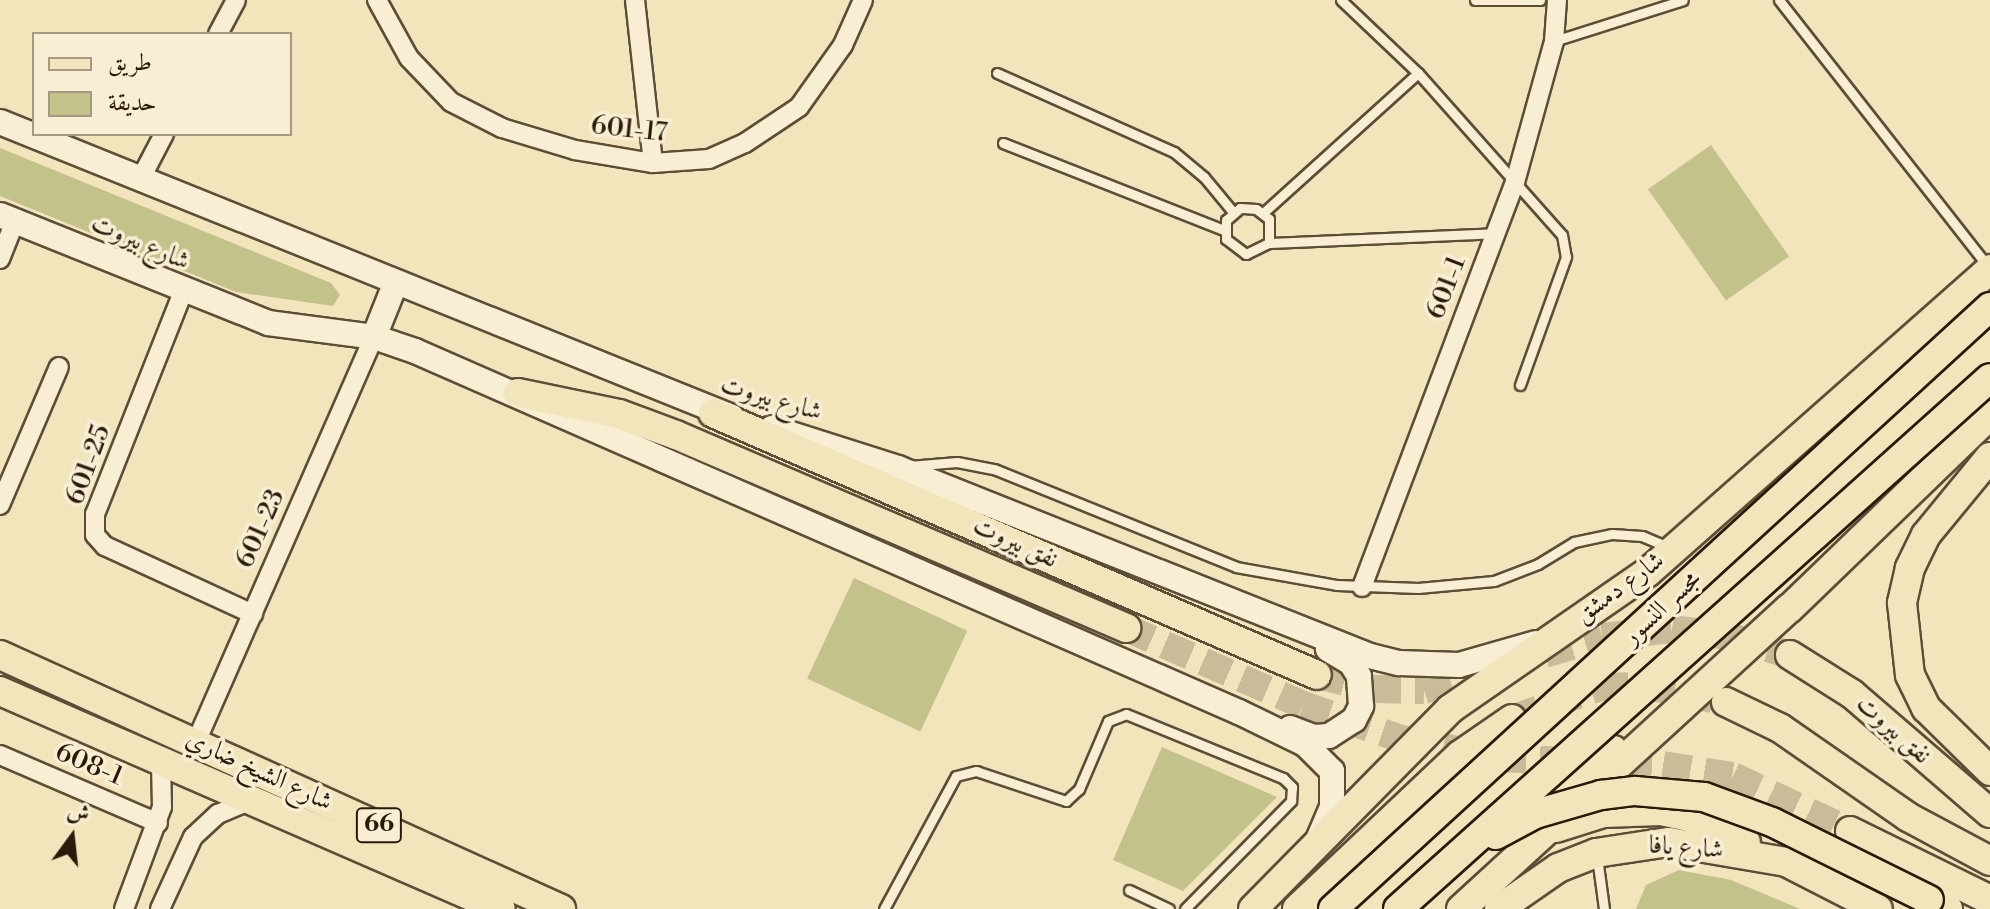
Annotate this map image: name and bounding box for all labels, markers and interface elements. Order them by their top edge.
legend [32,32,292,136]
text: طريق [108,48,152,78]
text: حديقة [108,88,157,118]
street label: 601-17 [589,110,669,150]
street label: شارع بيروت [86,208,194,278]
street label: 601-1 [1421,252,1473,324]
street label: شارع بيروت [717,370,825,428]
street label: 601-25 [60,421,118,509]
street label: 601-23 [230,485,292,573]
street label: نفق بيروت [968,511,1062,575]
street label: شارع دمشق [1569,545,1671,631]
street label: مجسر النسور [1616,564,1708,652]
street label: نفق بيروت [1849,689,1937,771]
street label: شارع الشيخ ضاري [181,723,337,819]
street label: 608-1 [50,737,128,793]
north arrow [32,797,112,877]
text: ش [64,797,92,829]
road number: 66 [355,805,403,845]
street label: شارع يافا [1647,830,1725,866]

